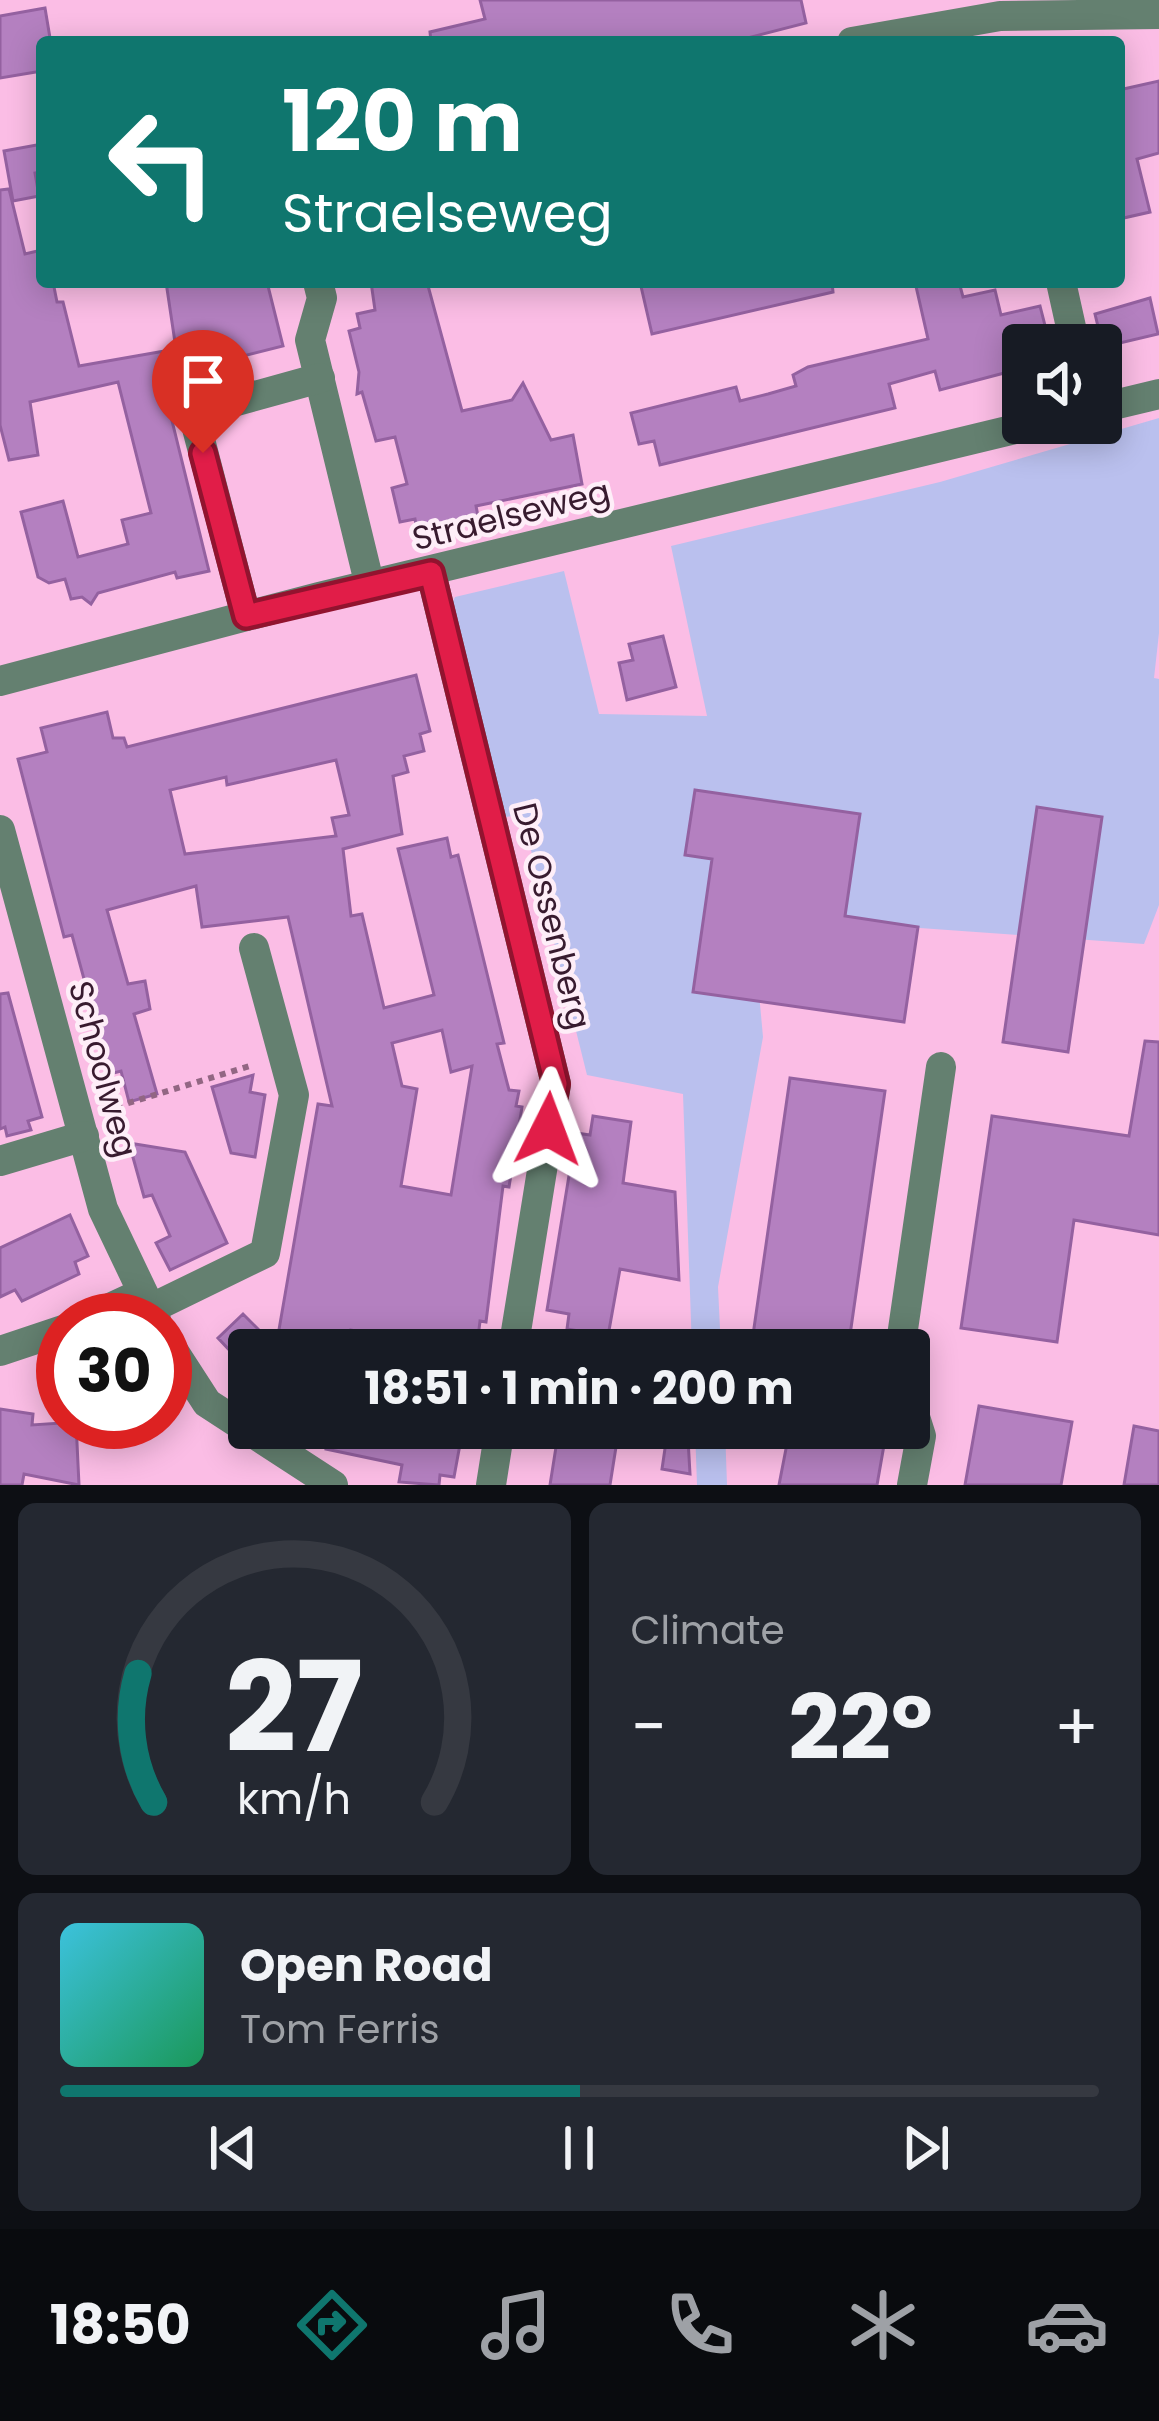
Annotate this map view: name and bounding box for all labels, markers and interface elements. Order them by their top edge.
text: 120 m [282,63,523,180]
icon: left [84,84,240,240]
text: Straelseweg [282,175,613,251]
map controls [1002,324,1122,444]
button: sound [1002,324,1122,444]
pin [152,330,254,453]
icon: arrive [170,348,236,414]
street label: Straelseweg [407,468,615,562]
street label: De Ossenberg [501,798,603,1034]
street label: Schoolweg [57,976,149,1162]
position arrow [485,1066,611,1192]
speed limit sign: 30 [36,1293,192,1449]
text: 18:51 · 1 min · 200 m [364,1357,794,1420]
text: Climate [631,1603,785,1658]
text: 27 [225,1620,363,1795]
text: 22° [788,1664,933,1791]
text: − [631,1681,667,1773]
text: + [1054,1681,1099,1773]
text: km/h [237,1769,351,1829]
text: Open Road [240,1934,493,1997]
text: Tom Ferris [240,2002,440,2057]
icon: previous [200,2115,266,2181]
icon: pause [546,2115,612,2181]
icon: next [893,2115,959,2181]
icon: directions [290,2283,374,2367]
icon: music [474,2283,558,2367]
icon: phone [658,2283,742,2367]
icon: climate [841,2283,925,2367]
icon: car [1025,2283,1109,2367]
text: 18:50 [50,2287,191,2363]

